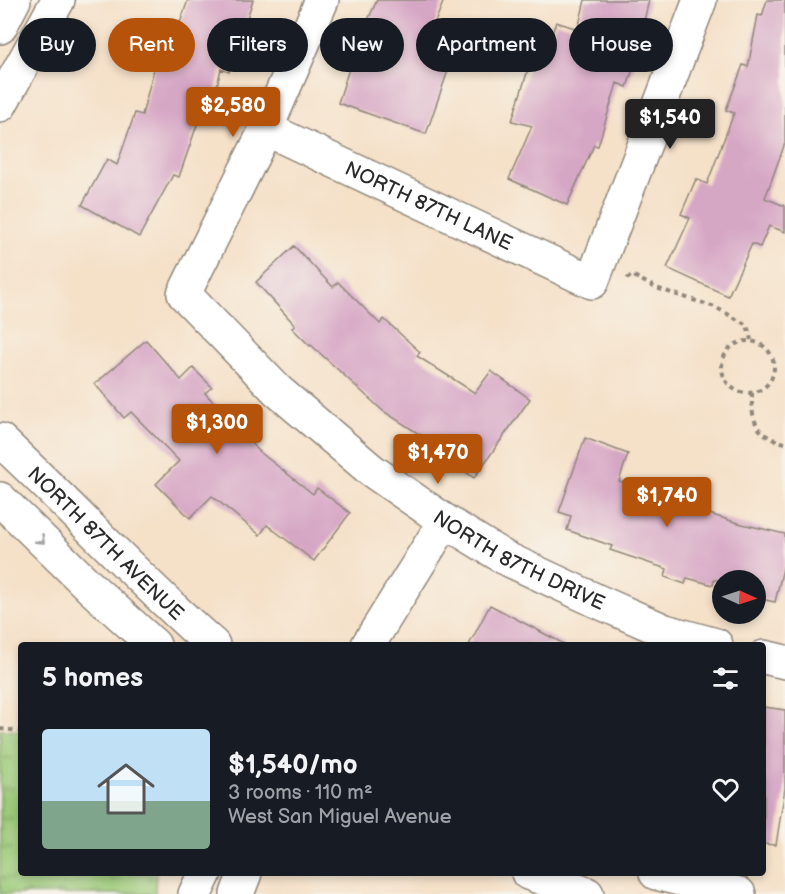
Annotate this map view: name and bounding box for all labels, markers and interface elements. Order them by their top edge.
chip: Buy [18,18,96,72]
chip: Rent [108,18,195,72]
chip: Filters [207,18,308,72]
chip: New [320,18,404,72]
chip: Apartment [416,18,557,72]
chip: House [569,18,673,72]
pin: $2,580 [184,87,282,138]
text: $2,580 [200,94,266,118]
pin: $1,540 [621,99,719,150]
text: $1,540 [639,106,701,130]
street label: NORTH 87TH LANE [341,157,516,256]
pin: $1,300 [168,404,266,455]
text: $1,300 [186,411,248,435]
pin: $1,470 [389,434,487,485]
text: $1,470 [407,441,469,465]
street label: NORTH 87TH AVENUE [22,462,189,626]
pin: $1,740 [618,477,716,528]
text: $1,740 [636,484,698,508]
street label: NORTH 87TH DRIVE [428,506,608,616]
one-way arrow [34,533,45,544]
north arrow [712,570,766,624]
map controls [712,570,766,624]
icon: filters [709,662,742,695]
text: 5 homes [42,663,143,694]
text: $1,540/mo [228,750,358,781]
icon: home [90,753,162,825]
icon: heart [709,773,742,806]
text: 3 rooms · 110 m² [228,781,373,805]
text: West San Miguel Avenue [228,805,452,829]

